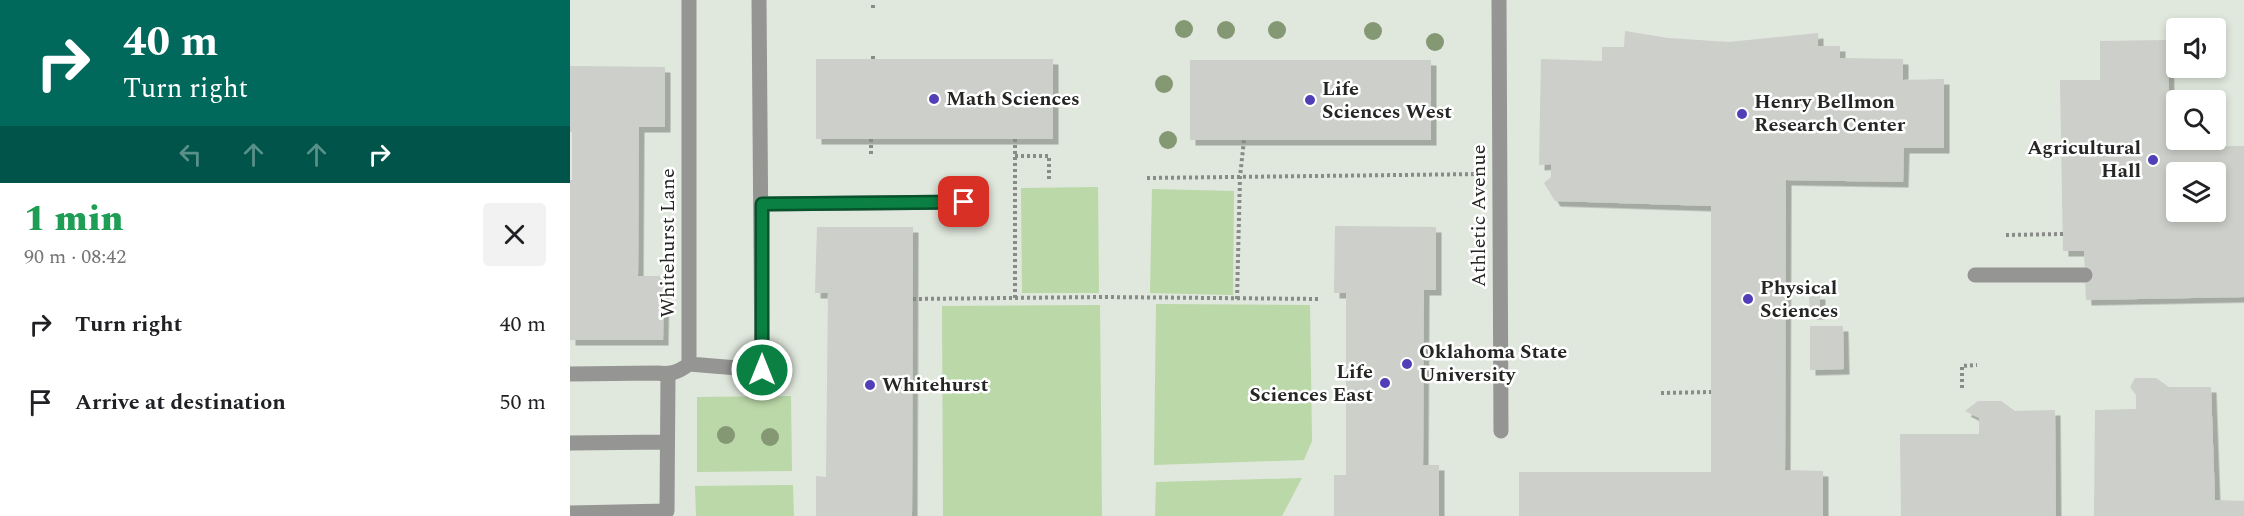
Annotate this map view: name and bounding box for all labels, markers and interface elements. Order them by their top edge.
text: 40 m [123,11,218,74]
map controls [2166,18,2226,222]
button: sound [2166,18,2226,78]
icon: right [24,24,102,102]
text: Turn right [123,68,248,110]
place label: Life Sciences West [1322,74,1452,127]
place label: Math Sciences [946,84,1080,114]
place label: Henry Bellmon Research Center [1754,87,1906,140]
button: search [2166,90,2226,150]
marker: Math Sciences [927,92,941,106]
marker: Life Sciences West [1303,93,1317,107]
marker: Henry Bellmon Research Center [1735,107,1749,121]
place label: Agricultural Hall [2027,133,2141,186]
icon: left [174,138,207,171]
icon: ahead [237,138,270,171]
icon: ahead [300,138,333,171]
icon: right [363,138,396,171]
street label: Athletic Avenue [1464,145,1494,287]
marker: Agricultural Hall [2146,153,2160,167]
button: layers [2166,162,2226,222]
street label: Whitehurst Lane [653,168,683,318]
pin [938,176,989,227]
icon: arrive [947,185,980,218]
text: 1 min [24,192,124,247]
button: close [483,203,546,266]
text: 90 m · 08:42 [24,242,126,272]
place label: Physical Sciences [1760,273,1839,326]
marker: Physical Sciences [1741,292,1755,306]
icon: right [24,308,57,341]
text: Turn right [75,308,182,341]
text: 40 m [500,308,546,341]
place label: Oklahoma State University [1419,337,1567,390]
position arrow [730,338,794,402]
place label: Life Sciences East [1249,357,1373,410]
marker: Oklahoma State University [1400,357,1414,371]
place label: Whitehurst [882,370,989,400]
marker: Life Sciences East [1378,376,1392,390]
marker: Whitehurst [863,378,877,392]
icon: arrive [24,386,57,419]
text: Arrive at destination [75,386,286,419]
text: 50 m [500,386,546,419]

